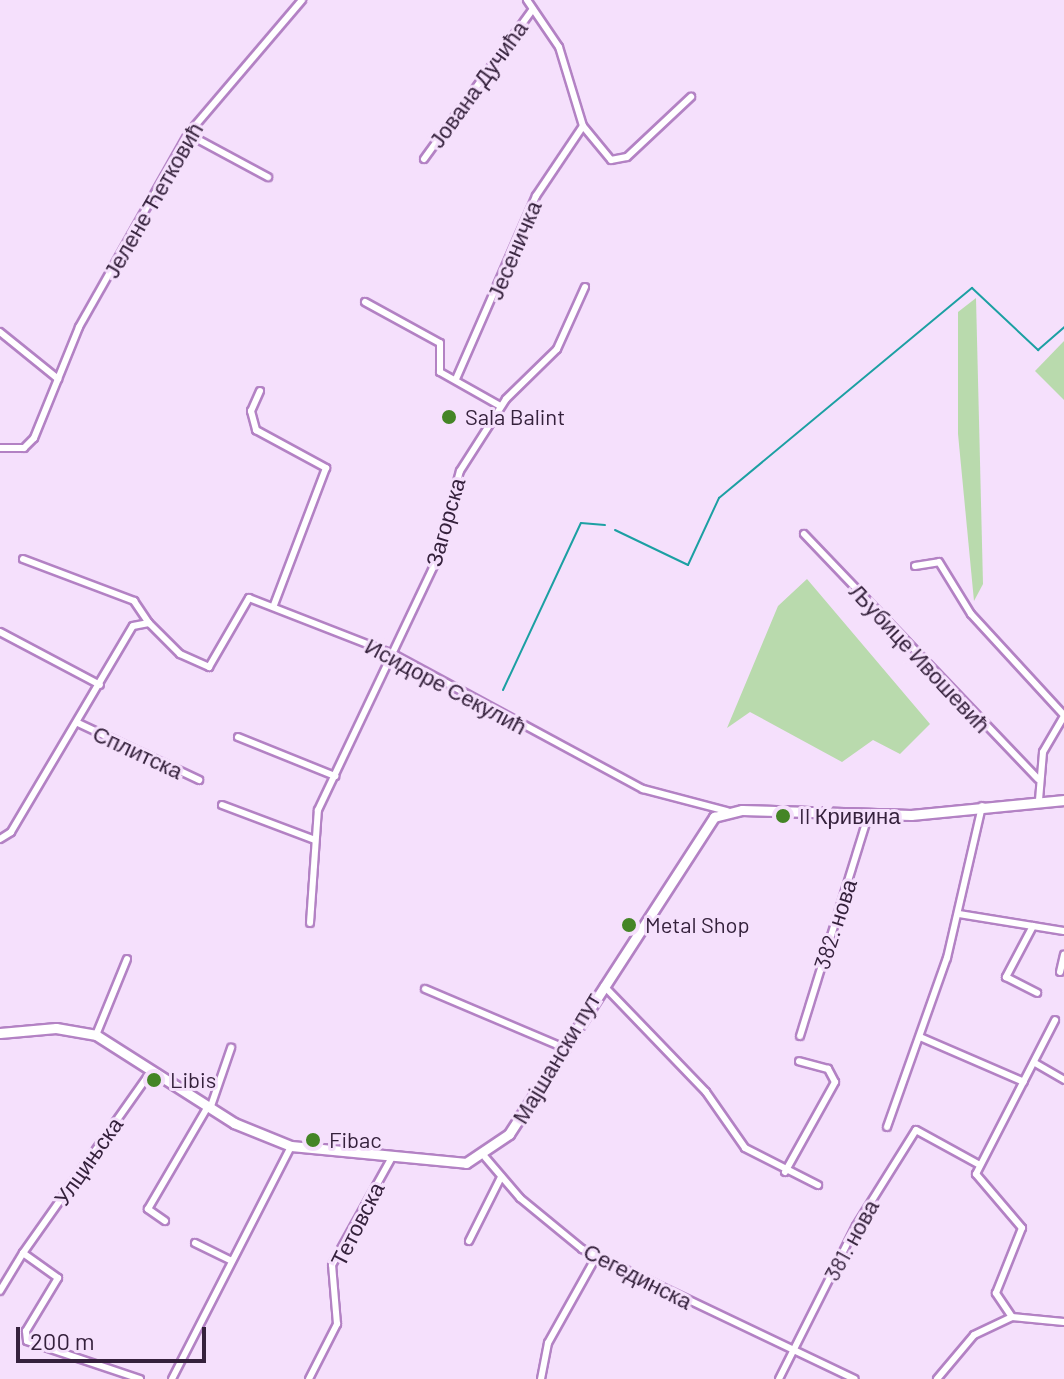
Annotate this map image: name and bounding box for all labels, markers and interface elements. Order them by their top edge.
street label: Јована Дучића [423,15,533,153]
street label: Јелене Ћетковић [98,118,208,282]
street label: Јесеничка [481,197,547,303]
place label: Sala Balint [465,404,565,430]
marker: Sala Balint [440,408,458,426]
street label: Загорска [420,475,470,569]
street label: Љубице Ивошевић [844,578,996,738]
street label: Исидоре Секулић [361,632,531,740]
street label: Сплитска [89,720,187,784]
place label: II Кривина [799,803,900,829]
marker: II Кривина [774,807,792,825]
street label: 382. нова [808,876,862,972]
place label: Metal Shop [645,912,750,938]
marker: Metal Shop [620,916,638,934]
street label: Мајшански пут [507,988,605,1128]
place label: Libis [170,1067,216,1093]
marker: Libis [145,1071,163,1089]
street label: Улцињска [48,1112,128,1210]
place label: Fibac [329,1127,382,1153]
marker: Fibac [304,1131,322,1149]
street label: Тетовска [325,1178,389,1270]
street label: 381. нова [818,1195,884,1285]
street label: Сегединска [579,1237,697,1315]
scale bar [20,1311,210,1361]
text: 200 m [30,1326,95,1355]

